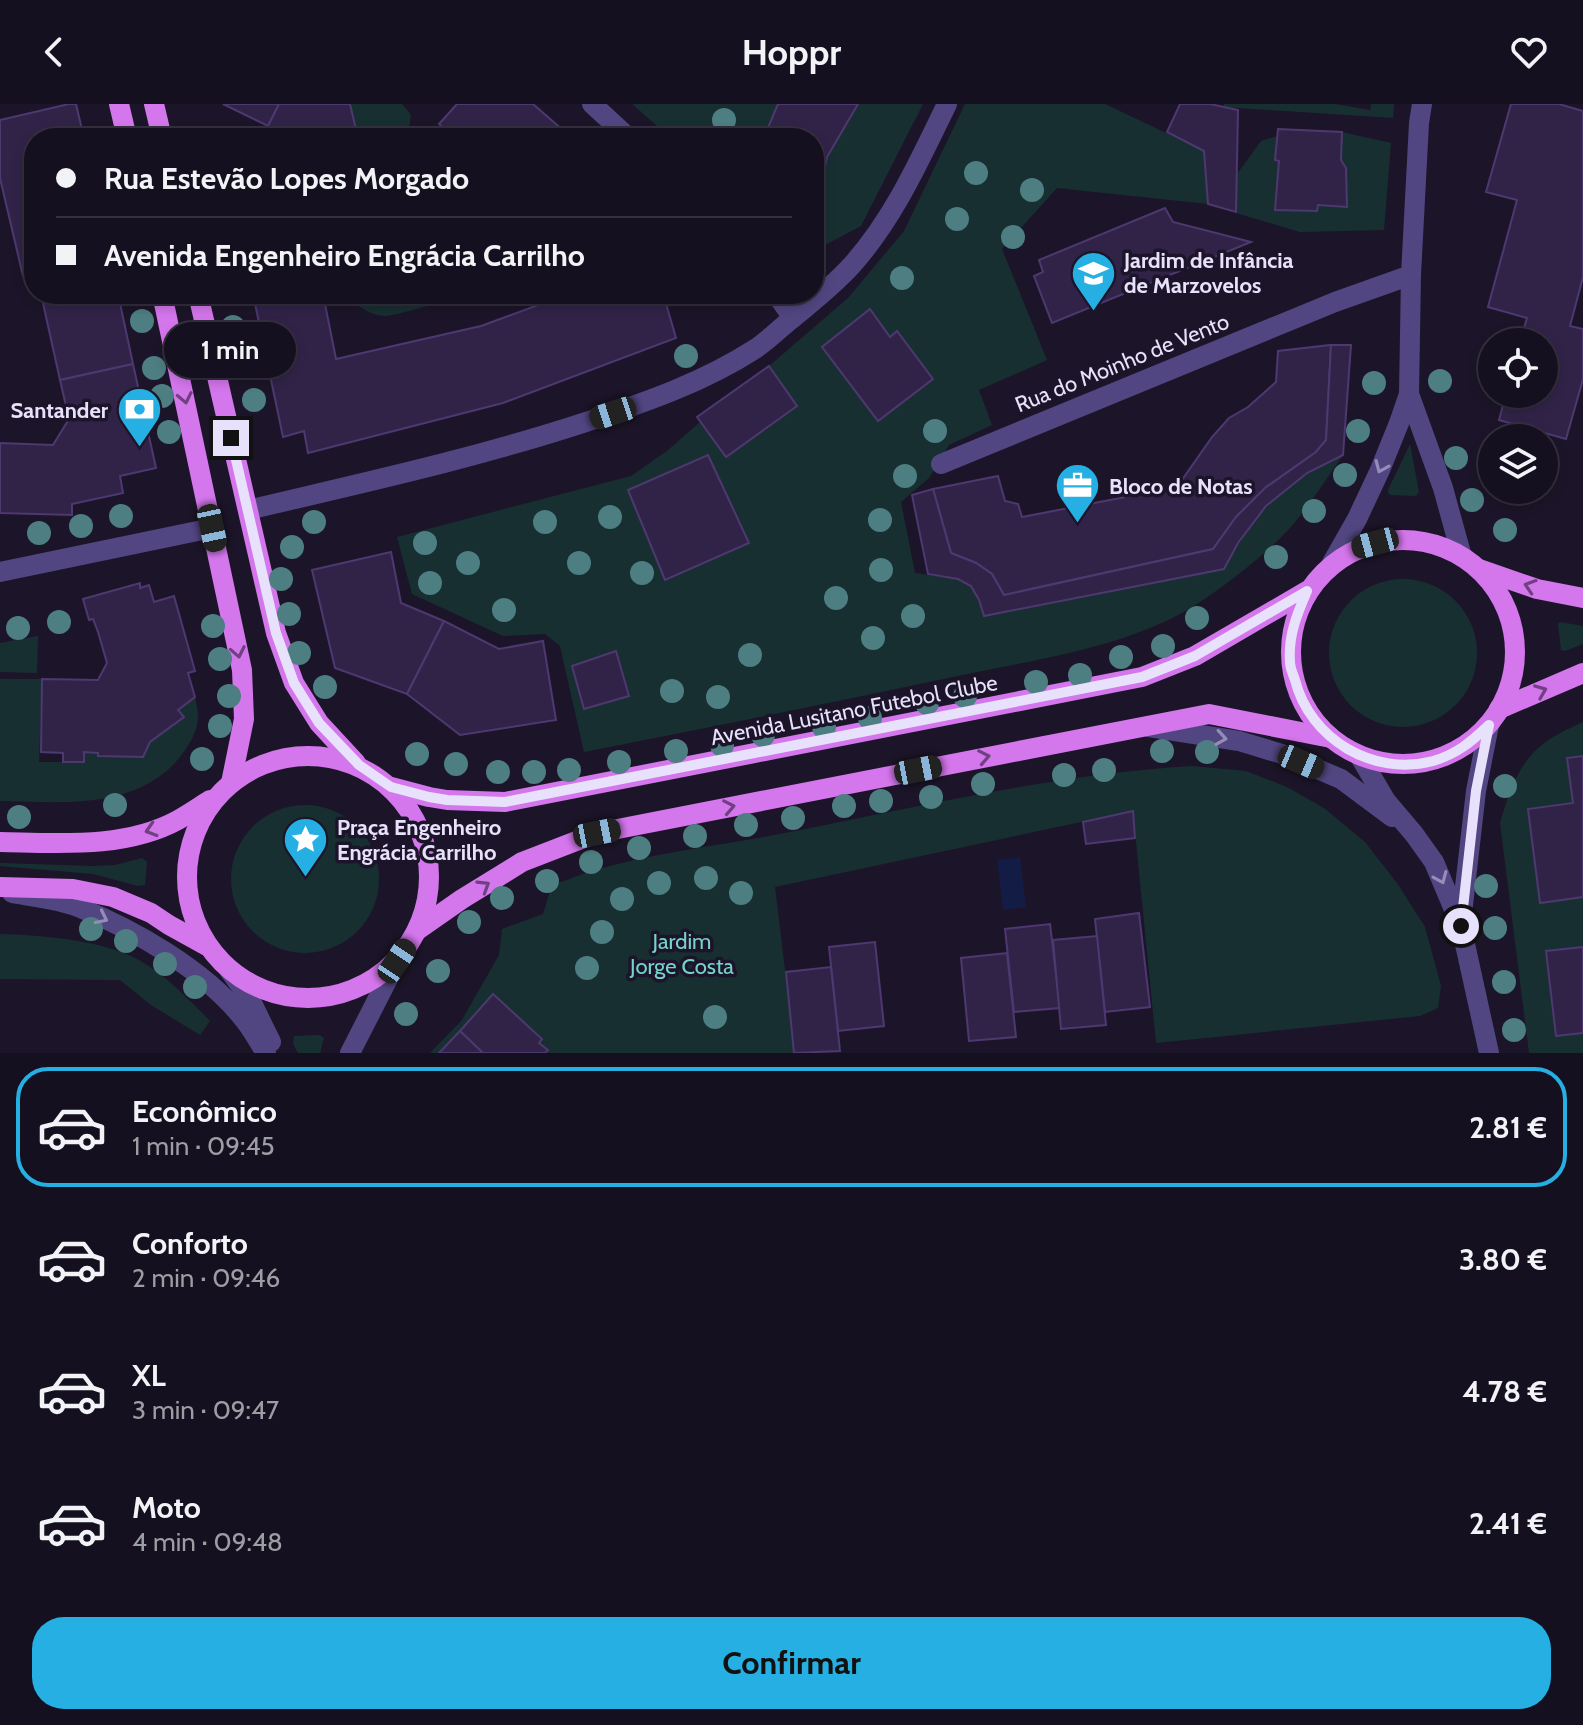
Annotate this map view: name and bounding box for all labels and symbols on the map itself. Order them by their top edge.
place label: Jardim de Infância de Marzovelos [1123,247,1294,299]
school or university icon: Jardim de Infância de Marzovelos [1069,249,1117,312]
street label: Rua do Moinho de Vento [1011,308,1233,418]
callout: 1 min [165,322,297,378]
bank icon: Santander [115,386,163,449]
one-way arrow [175,391,192,404]
car [586,394,640,432]
place label: Santander [10,397,109,424]
route end [213,420,249,456]
one-way arrow [1375,458,1391,473]
office icon: Bloco de Notas [1054,462,1102,525]
place label: Bloco de Notas [1109,473,1253,500]
car [195,502,229,554]
car [1349,525,1401,561]
one-way arrow [1524,579,1537,595]
one-way arrow [229,645,246,659]
street label: Avenida Lusitano Futebol Clube [708,669,1000,751]
one-way arrow [1533,685,1547,701]
one-way arrow [1214,729,1228,746]
car [1274,742,1328,782]
one-way arrow [978,750,991,767]
car [892,754,944,786]
one-way arrow [722,799,736,816]
place label: Praça Engenheiro Engrácia Carrilho [337,814,501,866]
place icon: Praça Engenheiro Engrácia Carrilho [282,816,330,879]
car [571,817,623,849]
one-way arrow [145,821,159,837]
one-way arrow [1431,870,1448,884]
one-way arrow [475,880,490,895]
one-way arrow [93,908,108,924]
route start [1443,908,1479,944]
park label: Jardim Jorge Costa [629,928,734,980]
car [374,934,420,988]

